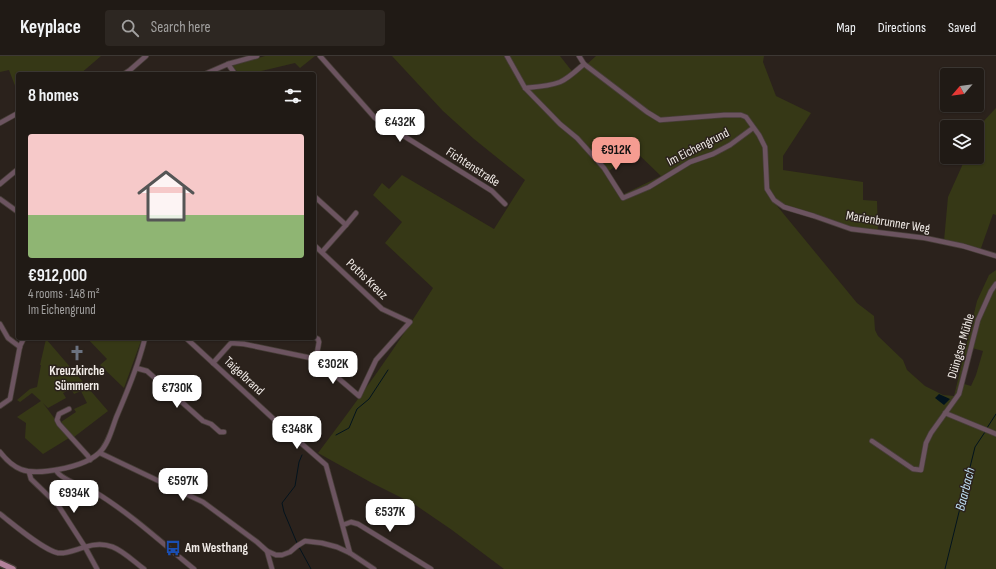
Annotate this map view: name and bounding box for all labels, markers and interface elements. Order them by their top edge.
search box [105,10,385,46]
text: Keyplace [20,16,81,39]
icon: search [119,17,141,39]
text: Search here [151,18,210,37]
text: Map [836,19,856,36]
text: Directions [878,19,926,36]
text: Saved [948,19,976,36]
north arrow [940,68,984,112]
map controls [940,68,984,164]
icon: filters [282,85,304,107]
text: 8 homes [28,86,79,106]
pin: €432K [372,109,428,143]
text: €432K [384,114,416,130]
button: layers [940,120,984,164]
street label: Im Eichengrund [664,125,732,169]
pin: €912K [588,137,644,171]
text: €912K [601,142,631,158]
street label: Fichtenstraße [443,144,503,190]
icon: home [130,160,202,232]
street label: Marienbrunner Weg [845,207,931,237]
street label: Poths Kreuz [343,255,391,303]
text: €912,000 [28,266,87,286]
text: 4 rooms · 148 m² [28,286,100,302]
text: Im Eichengrund [28,302,96,318]
street label: Düingser Mühle [944,312,978,380]
church icon: Kreuzkirche Sümmern [68,344,86,362]
pin: €302K [305,351,361,385]
street label: Taigelbrand [220,353,268,399]
text: €302K [318,356,349,372]
place label: Kreuzkirche Sümmern [49,363,105,394]
pin: €730K [149,375,205,409]
text: €730K [162,380,193,396]
pin: €348K [269,416,325,450]
text: €348K [281,421,313,437]
water label: Baarbach [951,465,979,512]
pin: €597K [155,468,211,502]
text: €597K [168,473,198,489]
pin: €934K [46,480,102,514]
text: €934K [58,485,90,501]
pin: €537K [362,499,418,533]
text: €537K [375,504,405,520]
bus stop icon: Am Westhang [164,539,182,557]
place label: Am Westhang [184,540,248,556]

